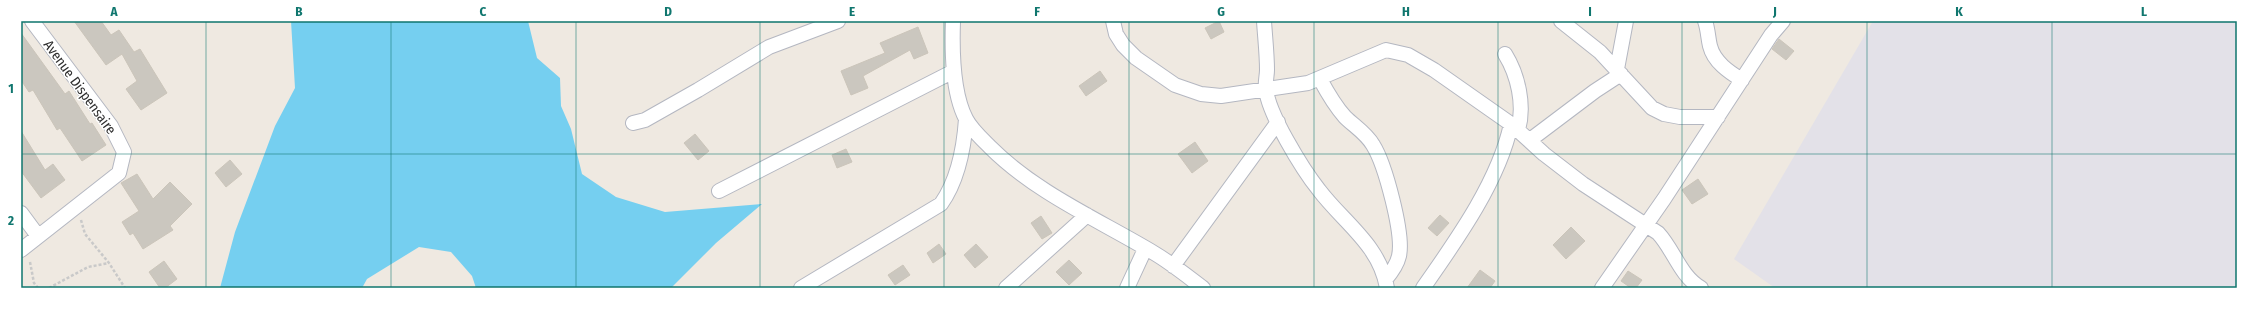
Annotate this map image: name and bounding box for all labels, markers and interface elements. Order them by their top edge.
text: A [109,4,118,19]
text: B [295,4,303,19]
text: C [480,4,487,19]
text: D [664,4,672,19]
text: E [849,4,855,19]
text: F [1034,4,1040,19]
text: G [1217,4,1225,19]
text: H [1402,4,1410,19]
text: I [1588,4,1592,19]
text: J [1772,4,1777,19]
text: K [1955,4,1963,19]
text: L [2141,4,2147,19]
street label: Avenue Dispensaire [40,37,120,138]
text: 1 [8,81,14,96]
text: 2 [7,213,14,228]

